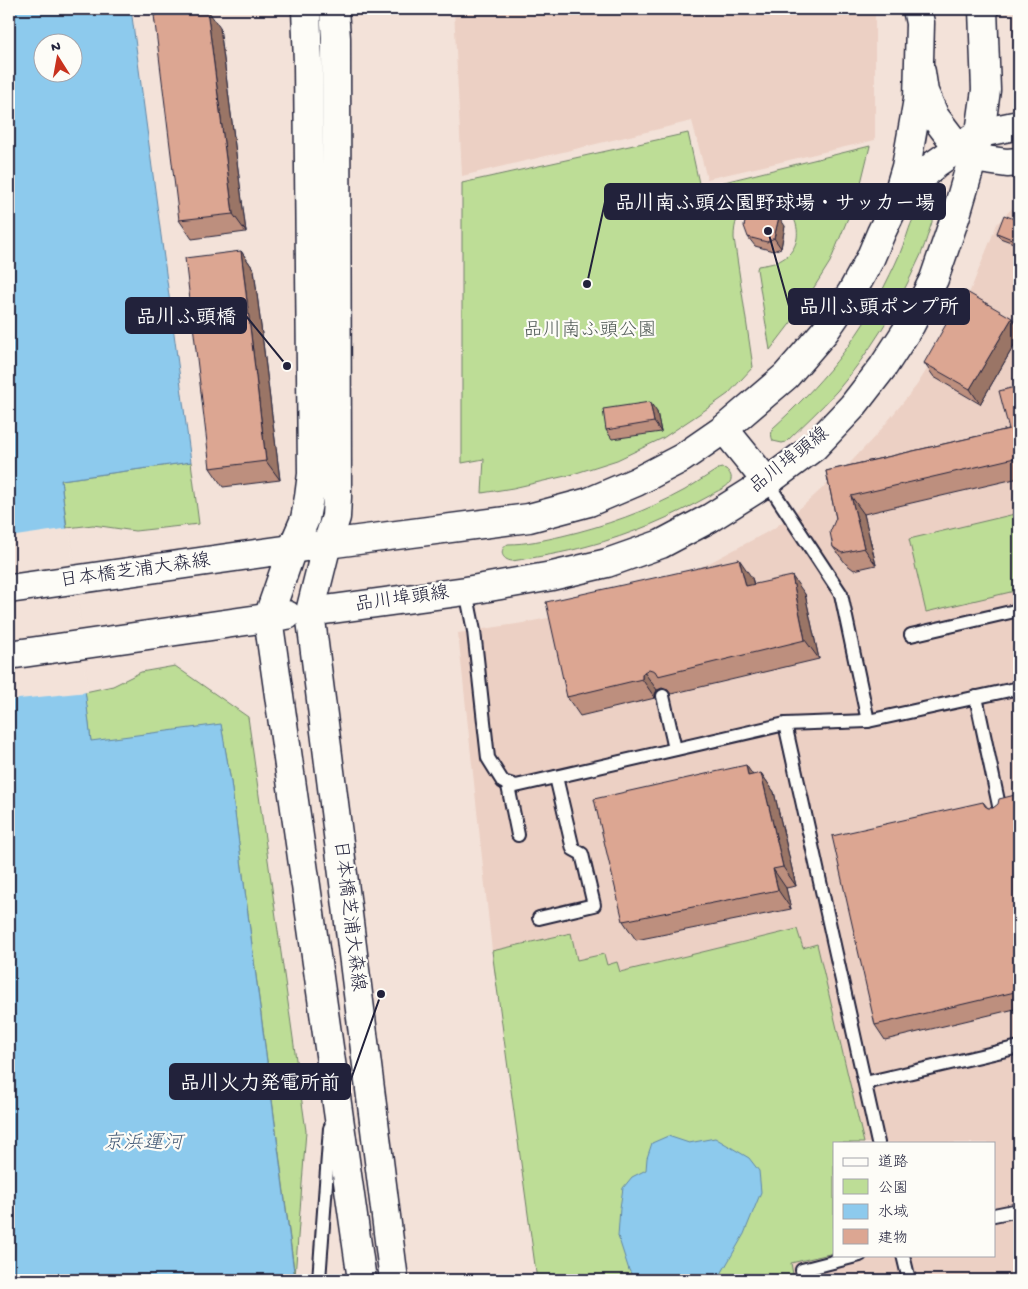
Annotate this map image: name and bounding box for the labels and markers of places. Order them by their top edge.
callout: 品川南ふ頭公園野球場・サッカー場 [605,184,945,219]
callout: 品川ふ頭ポンプ所 [789,289,969,324]
callout: 品川ふ頭橋 [126,298,246,333]
callout: 品川火力発電所前 [170,1064,350,1099]

